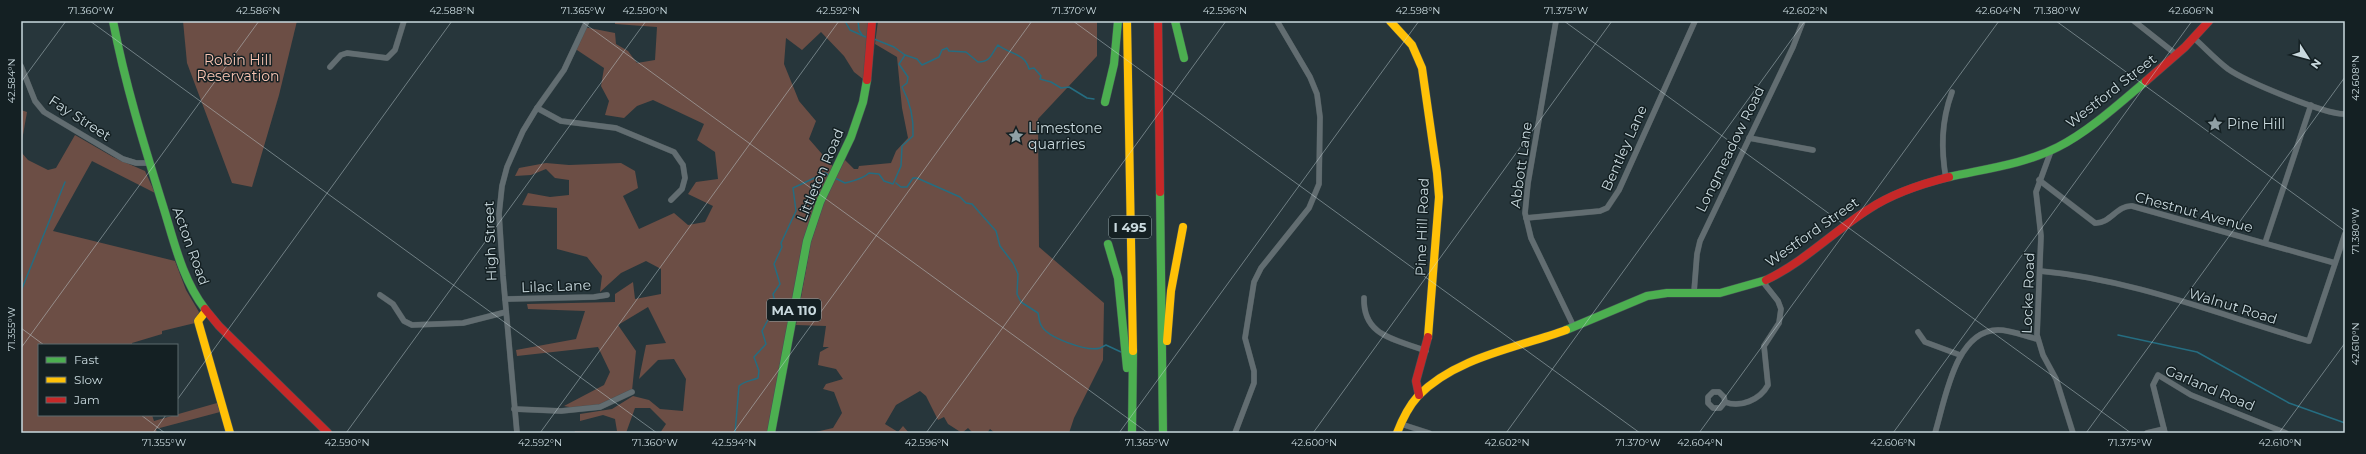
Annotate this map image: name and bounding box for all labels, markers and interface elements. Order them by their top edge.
text: 71.360°W [68,4,114,17]
text: 42.586°N [236,4,280,17]
text: 42.588°N [429,4,475,17]
text: 71.365°W [561,4,605,17]
text: 42.590°N [622,4,668,17]
text: 42.592°N [816,4,860,17]
text: 71.370°W [1051,4,1097,17]
text: 42.596°N [1203,4,1247,17]
text: 42.598°N [1396,4,1440,17]
text: 71.375°W [1544,4,1588,17]
text: 42.602°N [1782,4,1828,17]
text: 42.604°N [1975,4,2021,17]
text: 71.380°W [2034,4,2080,17]
text: 42.606°N [2168,4,2214,17]
north arrow [2288,38,2328,78]
street label: Westford Street [2062,50,2160,132]
park label: Robin Hill Reservation [197,51,279,85]
text: 42.608°N [2349,55,2362,101]
text: N [2308,56,2324,72]
text: 42.584°N [5,58,18,104]
street label: Longmeadow Road [1692,83,1768,215]
street label: Fay Street [46,91,115,145]
street label: Bentley Lane [1597,102,1651,194]
place icon: Pine Hill [2206,115,2224,133]
place label: Pine Hill [2227,115,2285,133]
place label: Limestone quarries [1028,119,1102,153]
street label: Abbott Lane [1506,121,1536,209]
street label: Littleton Road [792,126,848,224]
place icon: Limestone quarries [1007,127,1025,145]
street label: Pine Hill Road [1411,178,1433,276]
street label: Chestnut Avenue [2133,188,2255,236]
street label: Westford Street [1762,193,1863,271]
street label: High Street [480,200,500,281]
street label: Acton Road [169,204,213,288]
text: 71.380°W [2349,208,2362,254]
road number: I 495 [1109,216,1151,238]
street label: Locke Road [2018,252,2038,334]
street label: Lilac Lane [521,276,591,296]
street label: Walnut Road [2187,284,2279,328]
road number: MA 110 [767,299,821,321]
text: 71.355°W [5,307,18,351]
text: 42.610°N [2349,322,2362,366]
legend [38,344,178,416]
text: Fast [74,352,99,367]
street label: Garland Road [2162,361,2258,415]
text: Slow [74,372,103,387]
text: Jam [73,392,100,407]
text: 71.355°W [142,436,186,449]
text: 42.590°N [324,436,370,449]
text: 42.592°N [518,436,562,449]
text: 71.360°W [632,436,678,449]
text: 42.594°N [712,436,756,449]
text: 42.596°N [905,436,949,449]
text: 71.365°W [1125,436,1169,449]
text: 42.600°N [1291,436,1337,449]
text: 42.602°N [1484,436,1530,449]
text: 71.370°W [1615,436,1661,449]
text: 42.604°N [1677,436,1723,449]
text: 42.606°N [1870,436,1916,449]
text: 71.375°W [2108,436,2152,449]
text: 42.610°N [2258,436,2302,449]

